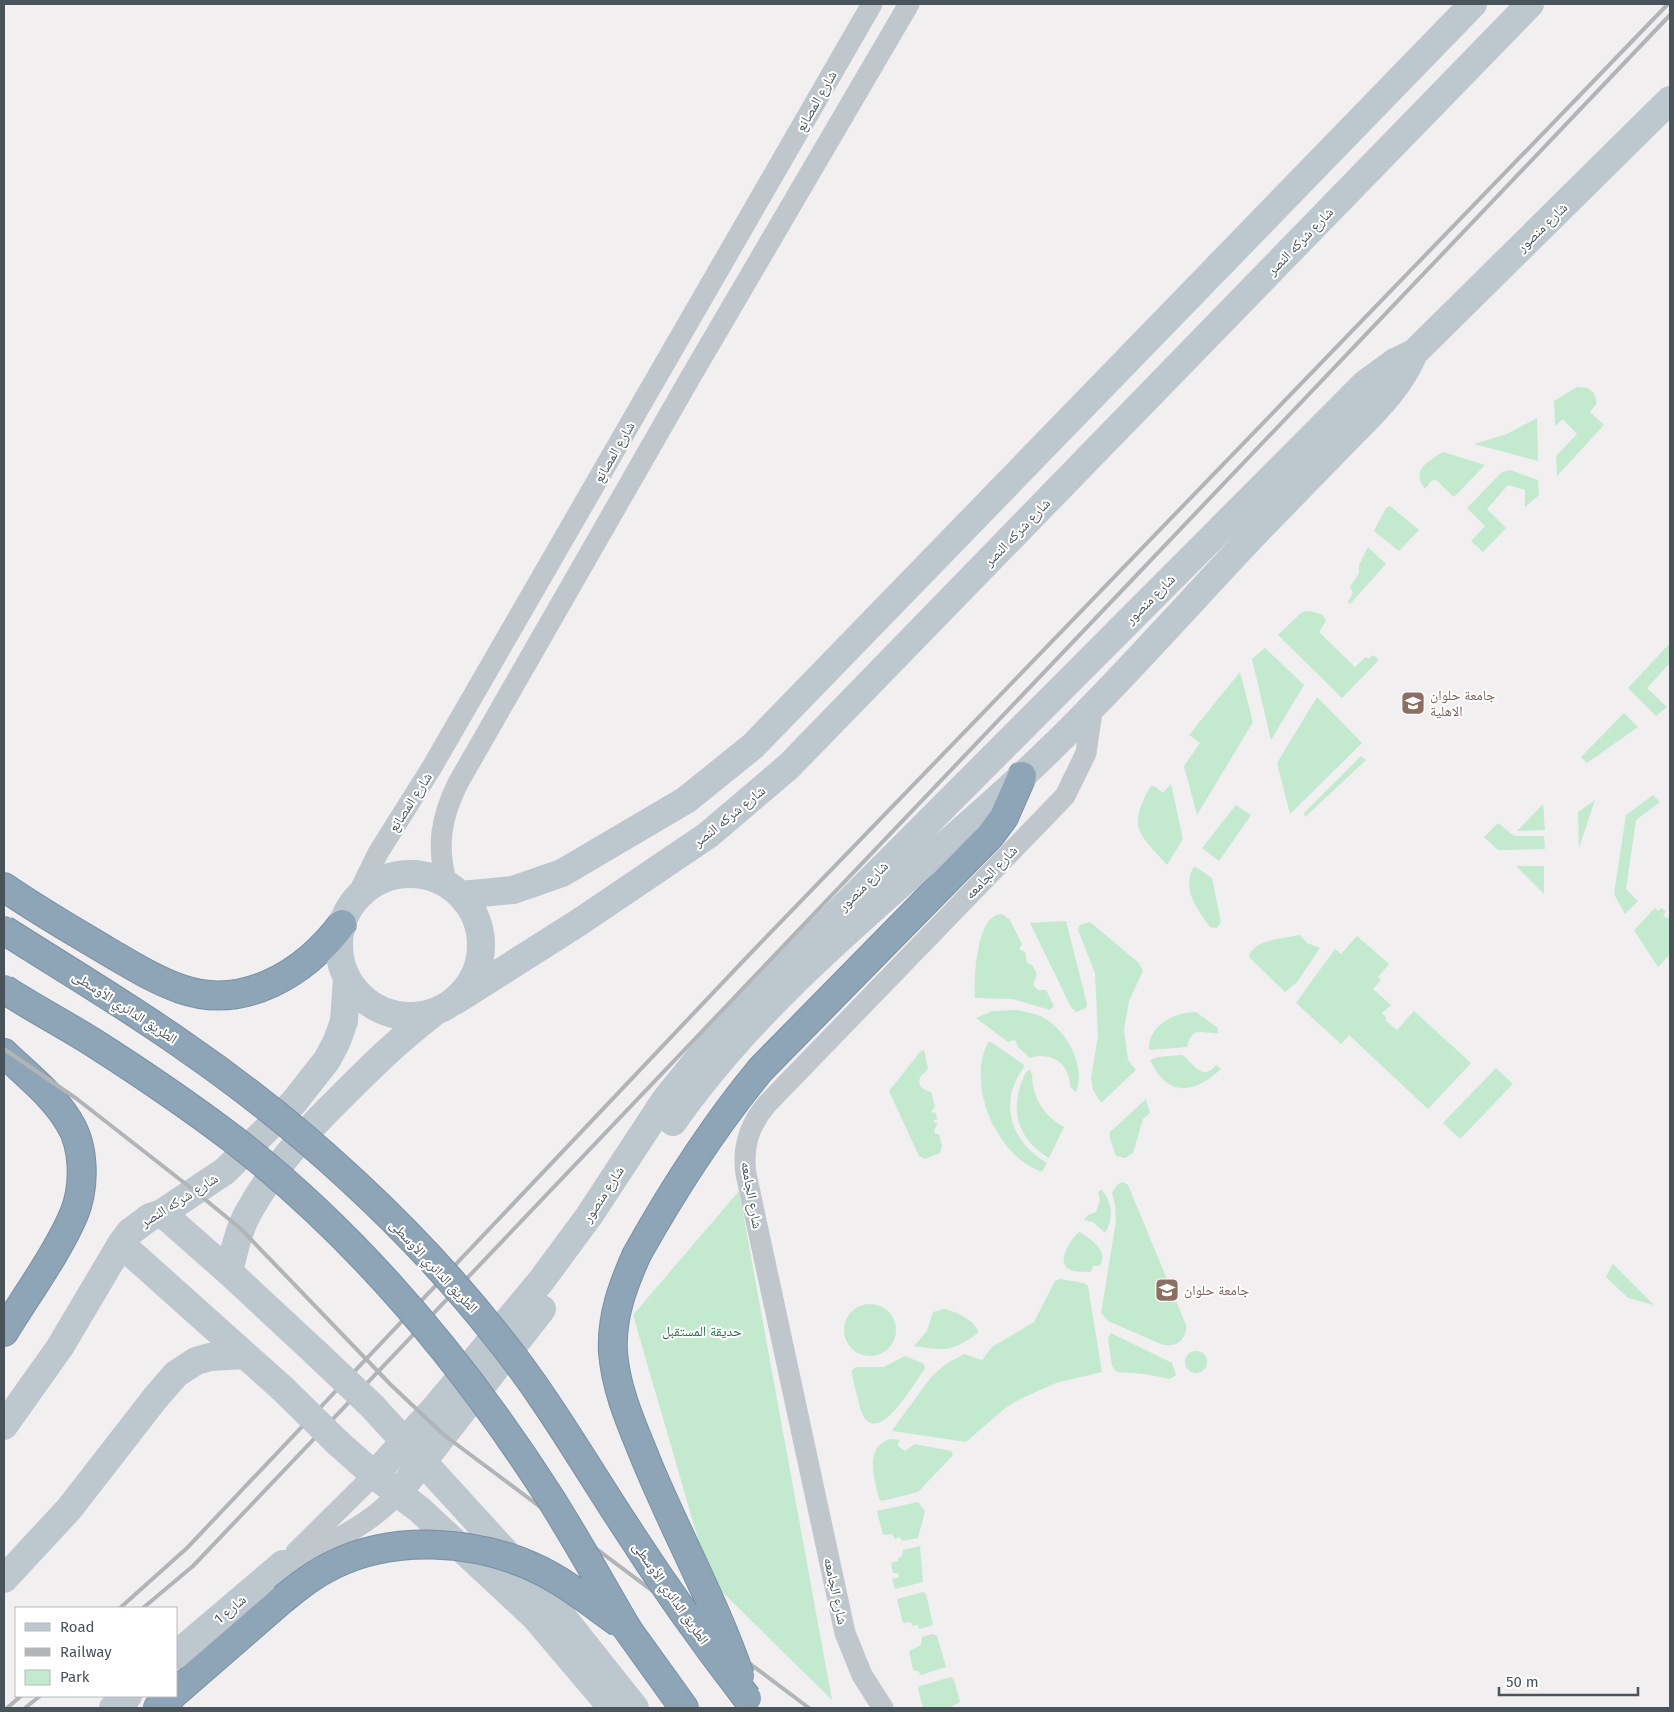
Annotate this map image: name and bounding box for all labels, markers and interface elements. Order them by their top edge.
street label: شارع المصانع [792,68,842,135]
street label: شارع منصور [1513,199,1572,257]
street label: شارع شركه النصر [1263,204,1338,280]
street label: شارع المصانع [590,419,640,486]
street label: شارع شركه النصر [980,495,1055,571]
street label: شارع منصور [1121,571,1180,629]
place label: جامعة حلوان الاهلية [1430,687,1495,720]
school or university icon: جامعة حلوان الاهلية [1400,690,1426,716]
street label: شارع المصانع [385,769,437,836]
street label: شارع شركه النصر [689,782,769,852]
street label: شارع الجامعه [962,842,1022,903]
street label: شارع منصور [834,858,893,916]
street label: الطريق الدائري الأوسطى [68,967,180,1050]
street label: شارع الجامعه [736,1160,766,1230]
street label: شارع منصور [578,1163,629,1227]
street label: شارع شركه النصر [137,1170,222,1232]
street label: الطريق الدائري الأوسطى [384,1216,481,1318]
school or university icon: جامعة حلوان [1154,1277,1180,1303]
place label: جامعة حلوان [1184,1282,1249,1299]
park label: حديقة المستقبل [662,1323,742,1340]
street label: الطريق الدائري الأوسطى [627,1539,712,1649]
street label: شارع الجامعه [819,1556,851,1626]
street label: شارع 1 [211,1591,250,1628]
legend [15,1607,178,1697]
text: Road [60,1618,95,1636]
text: Railway [60,1643,112,1661]
scale bar [1499,1664,1638,1696]
text: Park [60,1668,90,1686]
text: 50 m [1506,1673,1539,1691]

